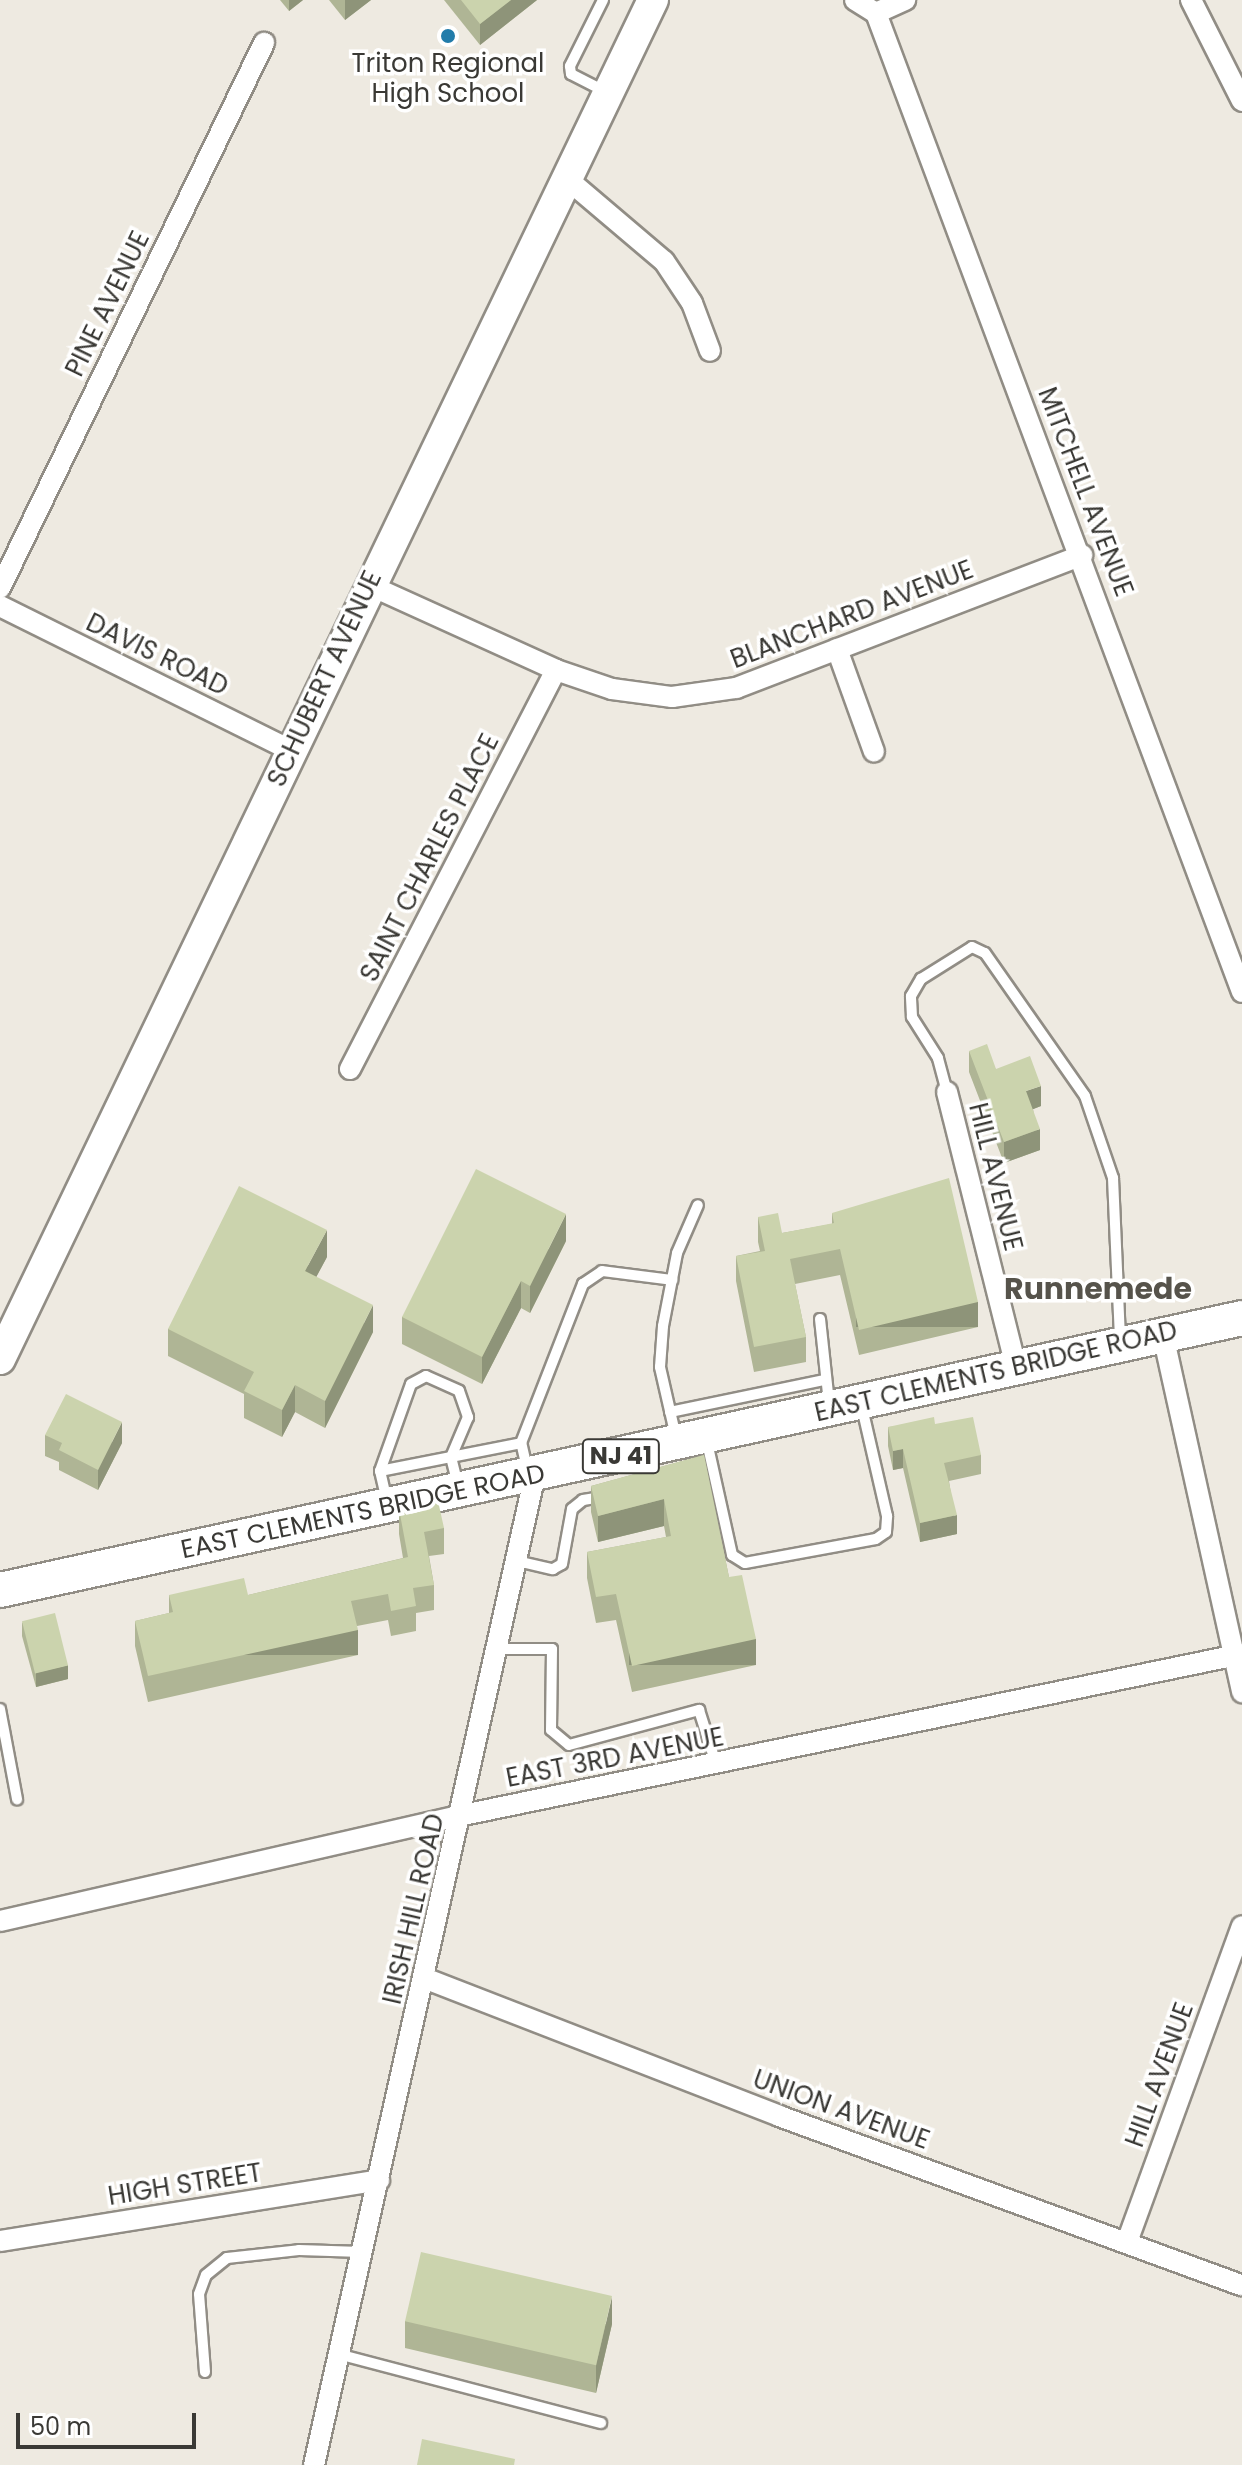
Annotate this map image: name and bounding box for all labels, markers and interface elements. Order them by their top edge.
marker: Triton Regional High School [439,27,457,45]
place label: Triton Regional High School [352,48,544,110]
street label: PINE AVENUE [59,226,157,382]
street label: MITCHELL AVENUE [1031,383,1139,601]
street label: BLANCHARD AVENUE [726,554,978,676]
street label: SCHUBERT AVENUE [261,566,389,792]
street label: DAVIS ROAD [81,607,233,703]
street label: SAINT CHARLES PLACE [354,729,506,987]
street label: HILL AVENUE [962,1100,1028,1254]
district label: Runnemede [1004,1271,1192,1307]
street label: EAST CLEMENTS BRIDGE ROAD [812,1315,1180,1429]
road number: NJ 41 [581,1436,661,1476]
street label: EAST CLEMENTS BRIDGE ROAD [178,1458,548,1566]
street label: EAST 3RD AVENUE [503,1722,727,1794]
street label: IRISH HILL ROAD [377,1811,451,2007]
street label: HILL AVENUE [1119,1999,1201,2151]
street label: UNION AVENUE [749,2064,933,2156]
street label: HIGH STREET [106,2157,264,2213]
scale bar [20,2397,200,2447]
text: 50 m [30,2410,91,2443]

